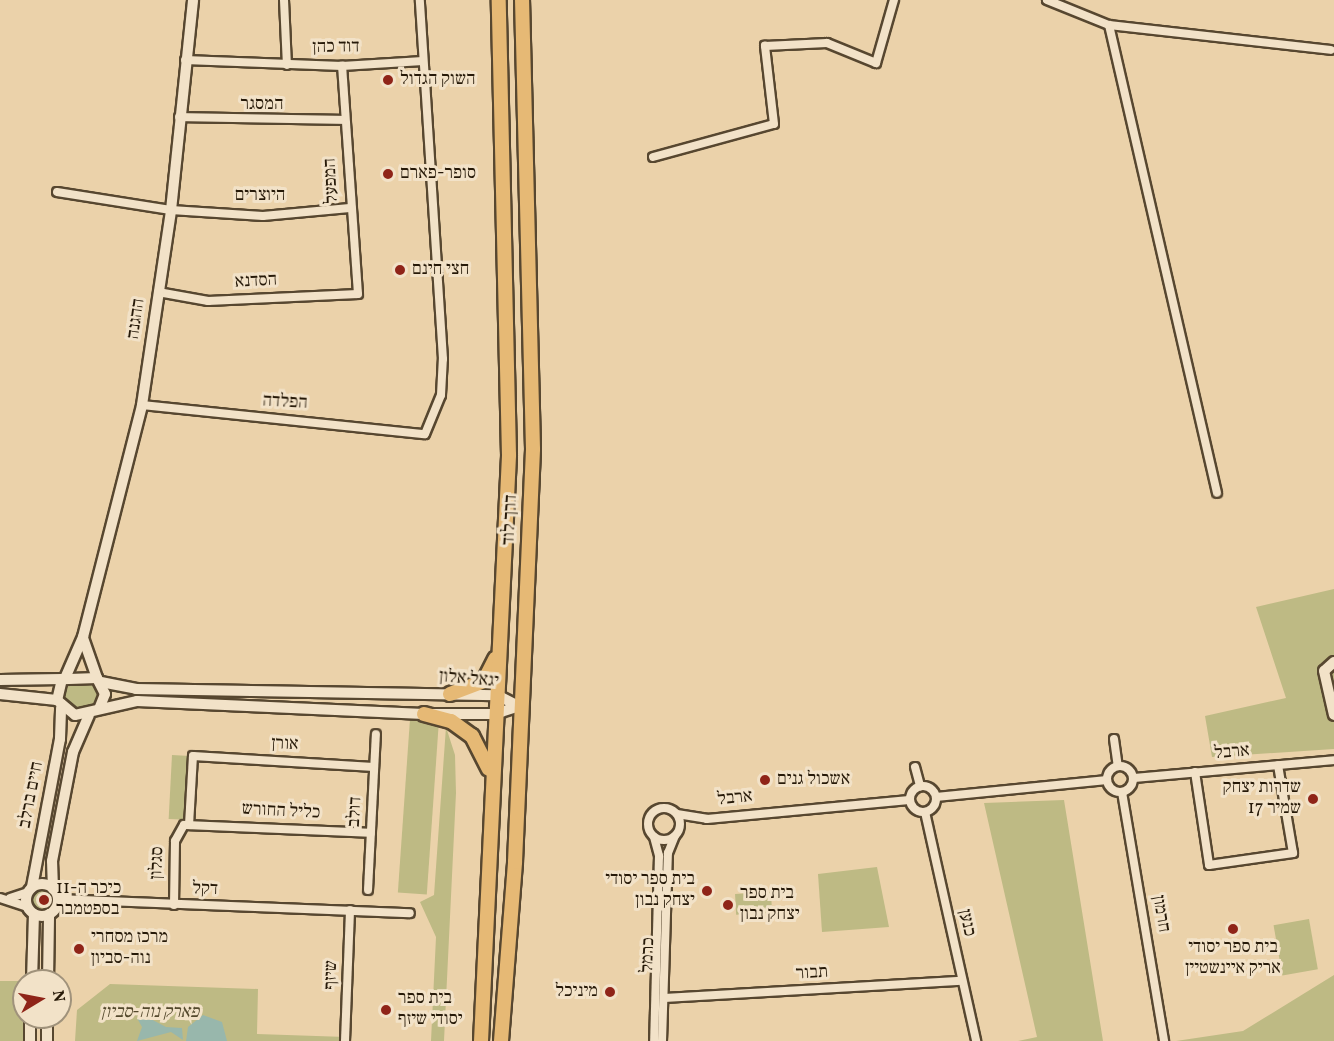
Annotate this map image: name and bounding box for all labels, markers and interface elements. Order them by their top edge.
street label: דוד כהן [312,37,360,59]
place label: השוק הגדול [400,69,476,91]
marker: השוק הגדול [381,73,395,87]
street label: המסגר [241,94,283,116]
street label: המפעל [320,158,344,204]
place label: סופר-פארם [400,163,476,185]
marker: סופר-פארם [381,167,395,181]
street label: היוצרים [235,185,285,207]
place label: חצי חינם [412,259,469,281]
marker: חצי חינם [393,263,407,277]
street label: הסדנא [234,270,278,294]
street label: ההגנה [123,297,151,341]
street label: הפלדה [262,391,308,415]
street label: דרך לוד [499,494,523,546]
street label: יגאל אלון [438,667,500,693]
street label: אורן [271,734,299,756]
street label: ארבל [1213,741,1251,765]
street label: חיים ברלב [15,760,49,830]
place label: אשכול גנים [777,769,850,791]
marker: אשכול גנים [758,773,772,787]
place label: שדרות יצחק שמיר 17 [1223,778,1301,820]
street label: ארבל [716,786,754,812]
marker: שדרות יצחק שמיר 17 [1306,792,1320,806]
street label: דולב [344,796,368,828]
street label: כליל החורש [241,799,321,825]
street label: סגלון [147,846,169,880]
place label: בית ספר יסודי יצחק נבון [605,870,695,912]
place label: כיכר ה-11 בספטמבר [56,879,121,922]
street label: דקל [192,879,218,901]
marker: בית ספר יסודי יצחק נבון [700,884,714,898]
place label: בית ספר יצחק נבון [740,884,800,926]
marker: כיכר ה-11 בספטמבר [37,893,51,907]
street label: חרמון [1146,894,1174,934]
marker: בית ספר יצחק נבון [721,898,735,912]
street label: כנען [953,907,979,939]
marker: בית ספר יסודי אריק איינשטיין [1226,922,1240,936]
place label: מרכז מסחרי נוה-סביון [91,928,168,970]
street label: כרמל [638,937,660,973]
place label: בית ספר יסודי אריק איינשטיין [1185,938,1281,980]
marker: מרכז מסחרי נוה-סביון [72,942,86,956]
street label: שיזף [321,960,343,990]
street label: תבור [795,962,829,986]
north arrow [12,969,72,1029]
place label: מיניכל [555,981,598,1003]
marker: מיניכל [603,985,617,999]
text: N [46,989,70,1004]
place label: בית ספר יסודי שיזף [398,989,463,1032]
park label: פארק נוה-סביון [101,1002,199,1024]
marker: בית ספר יסודי שיזף [379,1003,393,1017]

